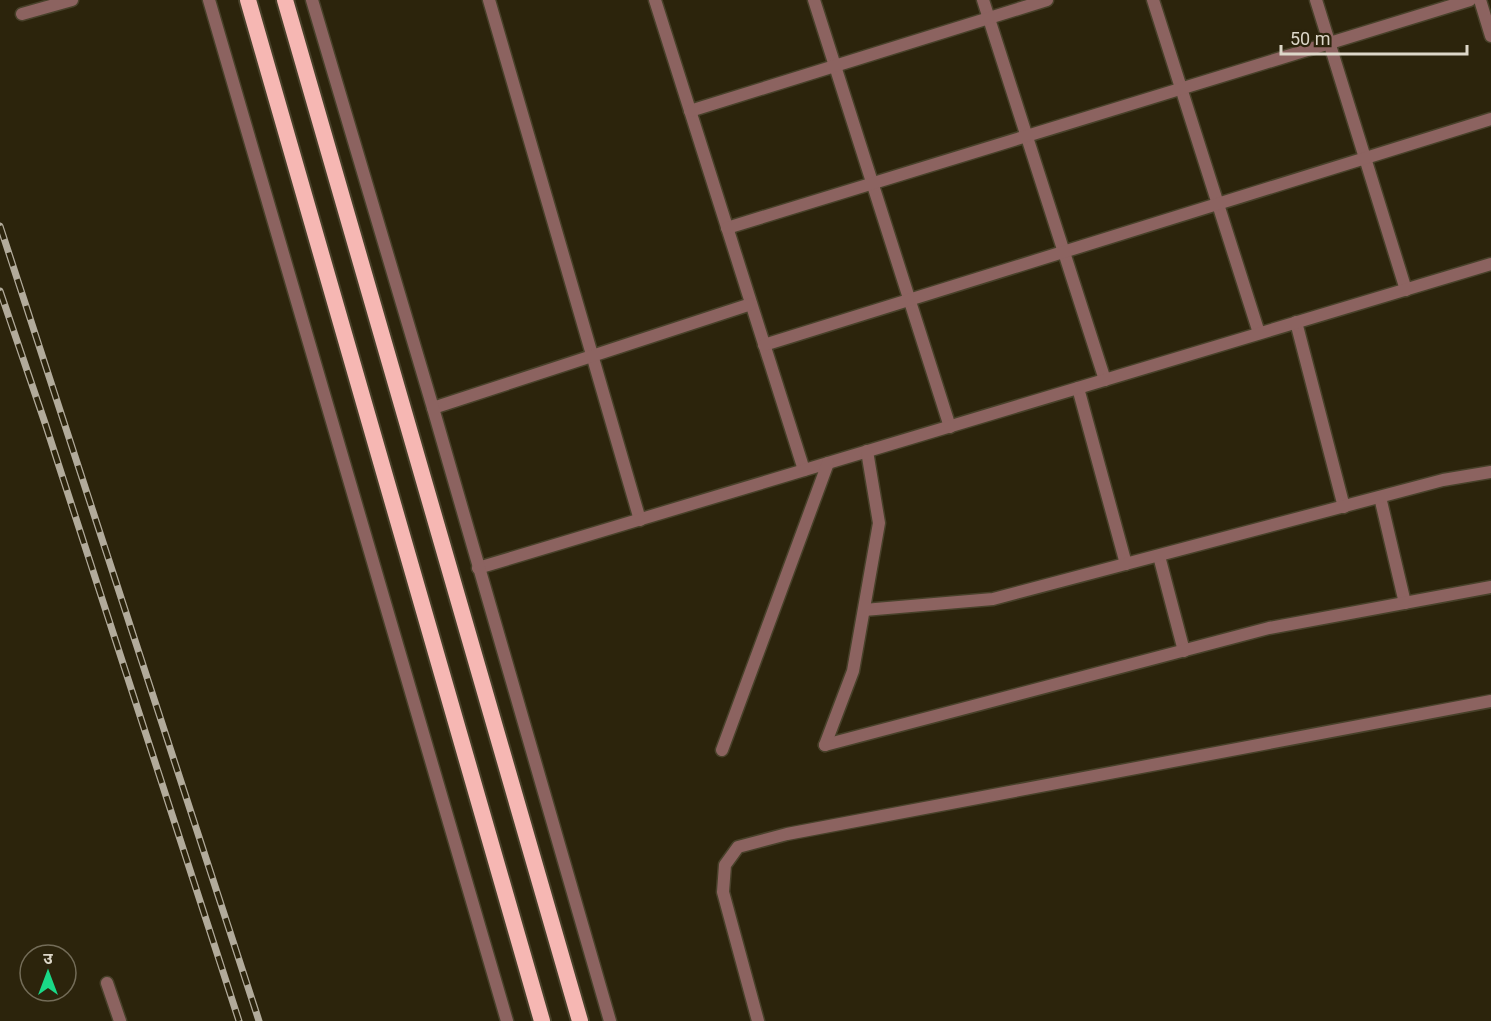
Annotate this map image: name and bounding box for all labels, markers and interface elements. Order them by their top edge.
scale bar [1281,18,1467,56]
text: 50 m [1290,28,1330,49]
north arrow [18,943,78,1003]
text: उ [43,949,53,968]

